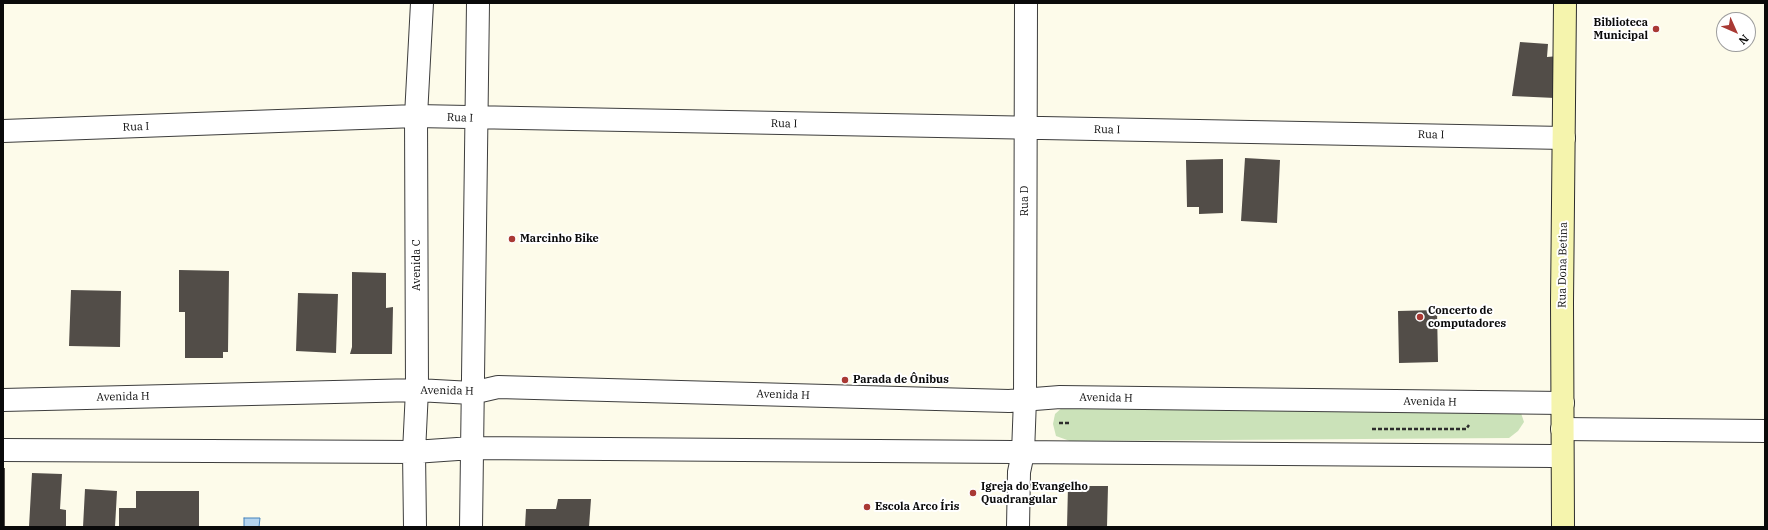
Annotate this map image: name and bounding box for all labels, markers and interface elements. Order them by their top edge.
north arrow [1716,12,1756,52]
place label: Biblioteca Municipal [1594,16,1648,42]
marker: Biblioteca Municipal [1651,24,1661,34]
text: N [1736,32,1752,48]
street label: Rua I [447,111,473,125]
street label: Rua I [771,117,797,131]
street label: Rua I [123,120,149,134]
street label: Rua I [1094,123,1120,137]
street label: Rua I [1418,128,1444,142]
street label: Rua D [1018,186,1032,216]
street label: Rua Dona Betina [1556,222,1570,308]
place label: Marcinho Bike [520,232,599,246]
marker: Marcinho Bike [507,234,517,244]
street label: Avenida C [410,239,424,291]
place label: Concerto de computadores [1428,304,1506,330]
marker: Concerto de computadores [1415,312,1425,322]
place label: Parada de Ônibus [853,373,949,387]
marker: Parada de Ônibus [840,375,850,385]
street label: Avenida H [420,384,474,398]
street label: Avenida H [756,387,810,403]
street label: Avenida H [96,390,150,404]
street label: Avenida H [1079,391,1133,405]
street label: Avenida H [1403,395,1457,409]
place label: Igreja do Evangelho Quadrangular [981,480,1088,506]
marker: Igreja do Evangelho Quadrangular [968,488,978,498]
place label: Escola Arco Íris [875,500,959,514]
marker: Escola Arco Íris [862,502,872,512]

